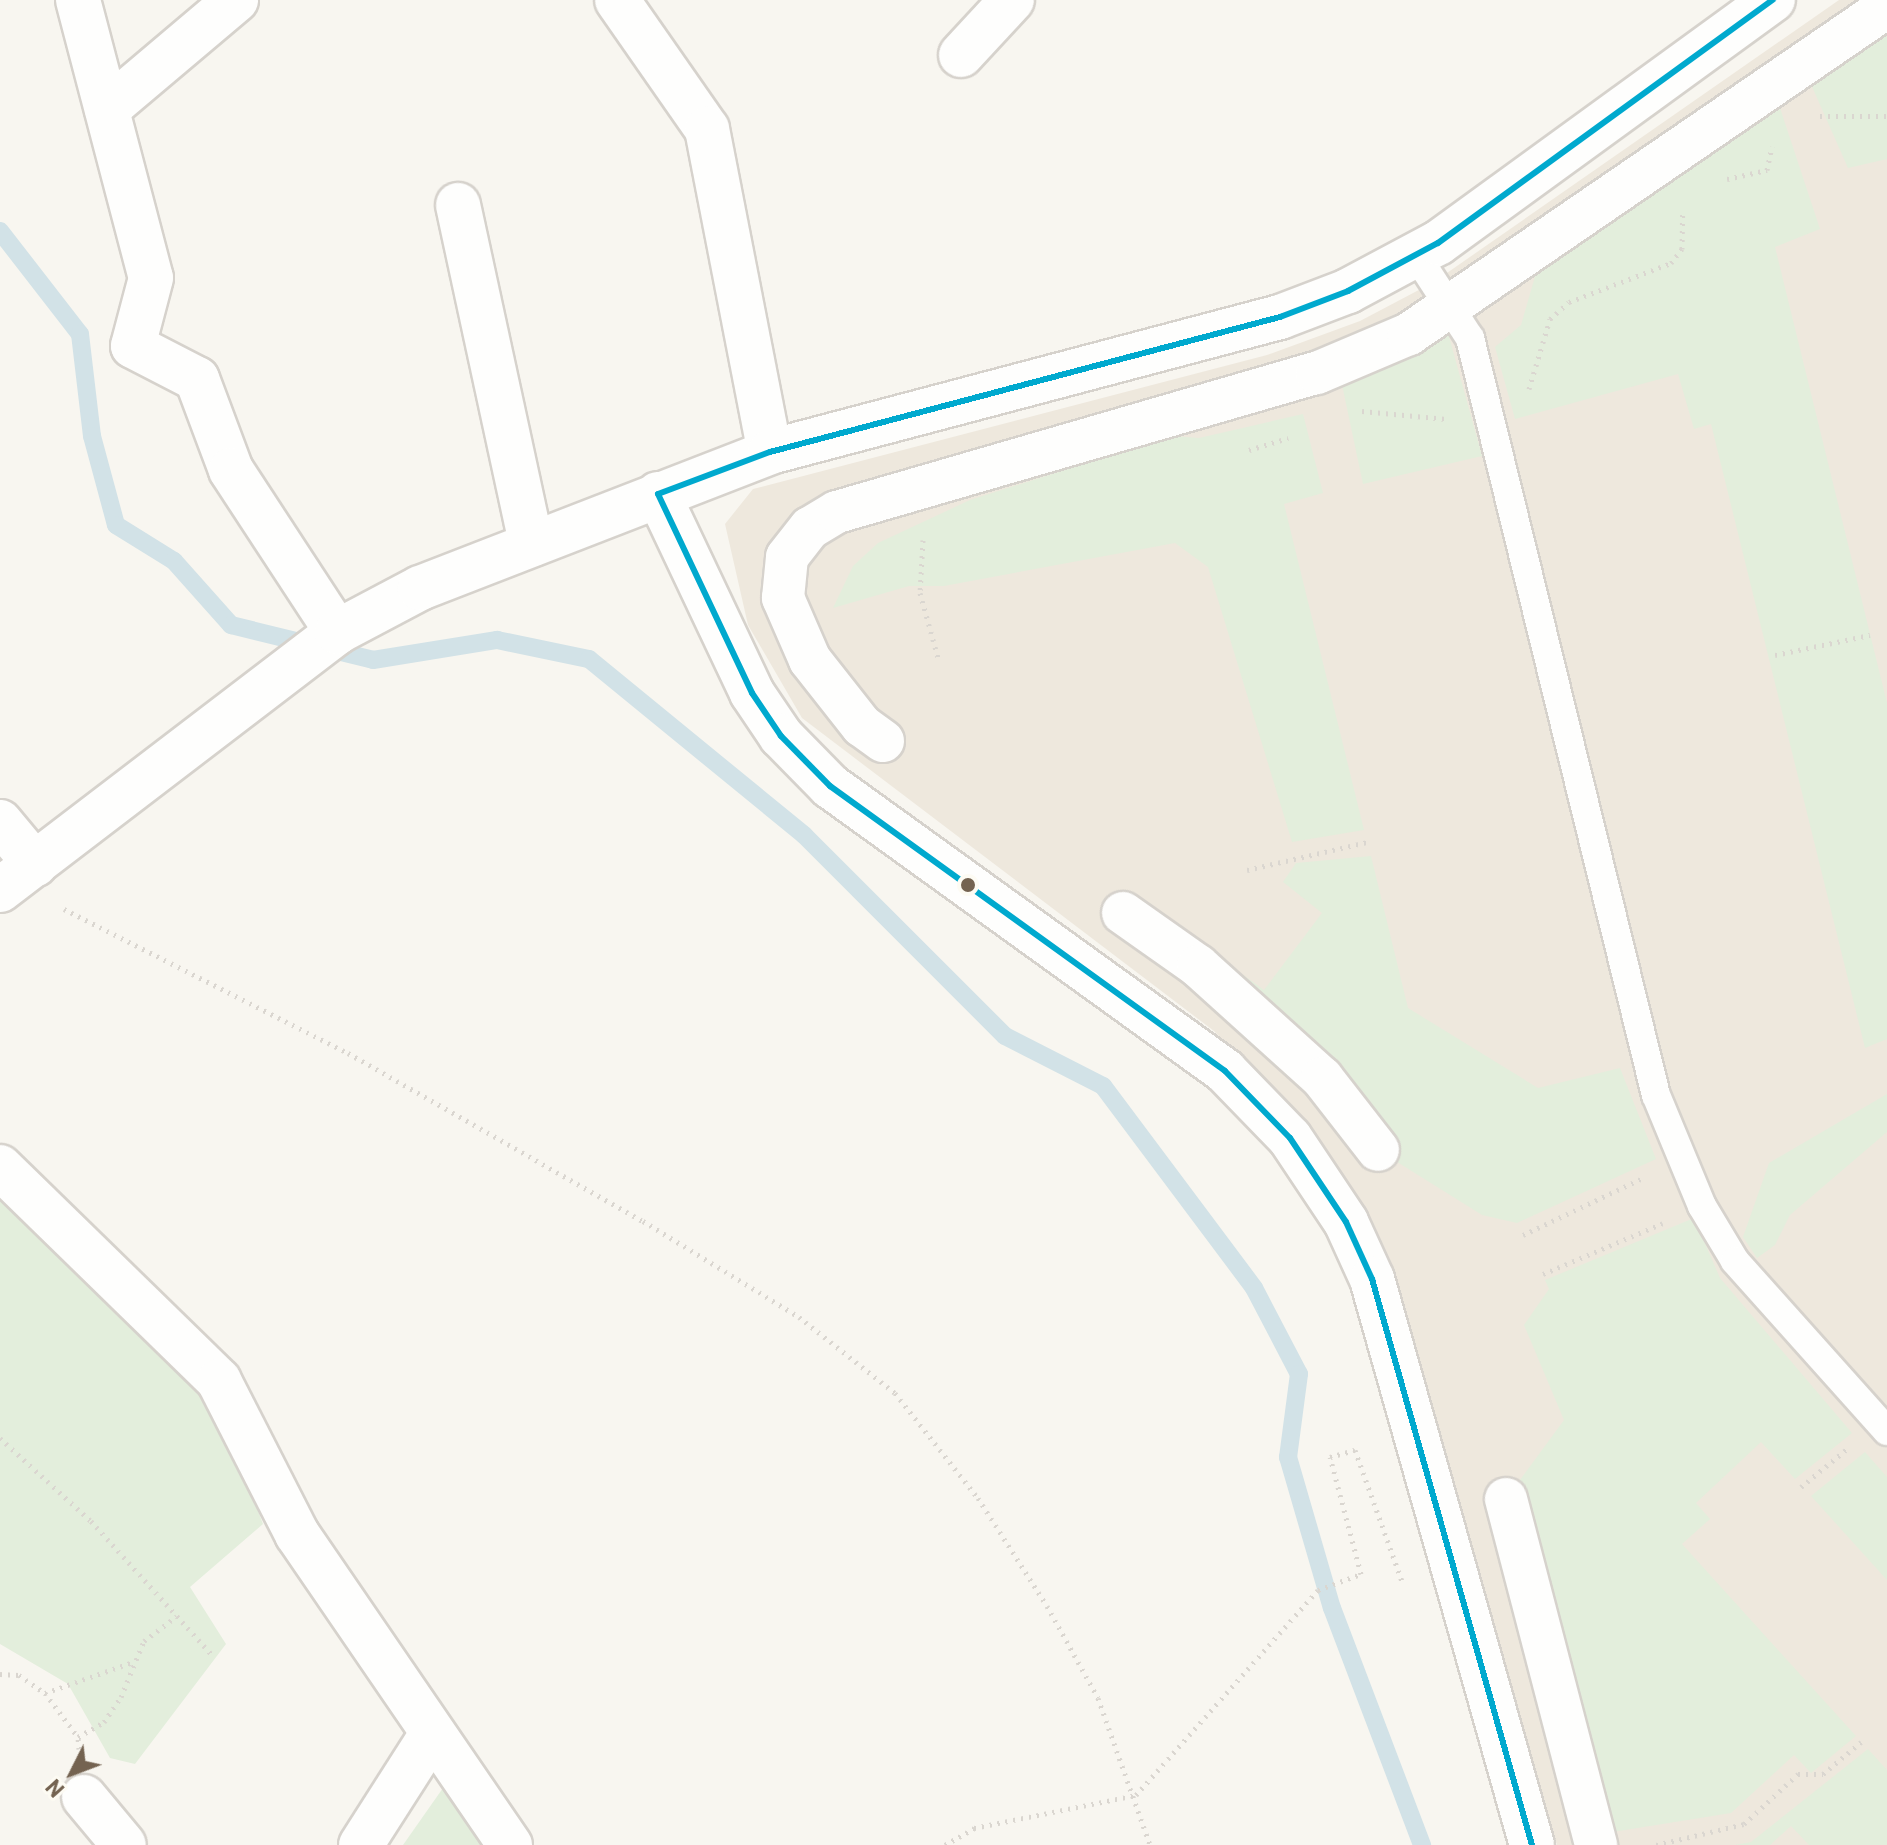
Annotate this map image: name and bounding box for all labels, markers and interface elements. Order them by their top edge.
unlabelled marker [960,877,976,893]
north arrow [32,1733,112,1813]
text: N [40,1775,69,1803]

